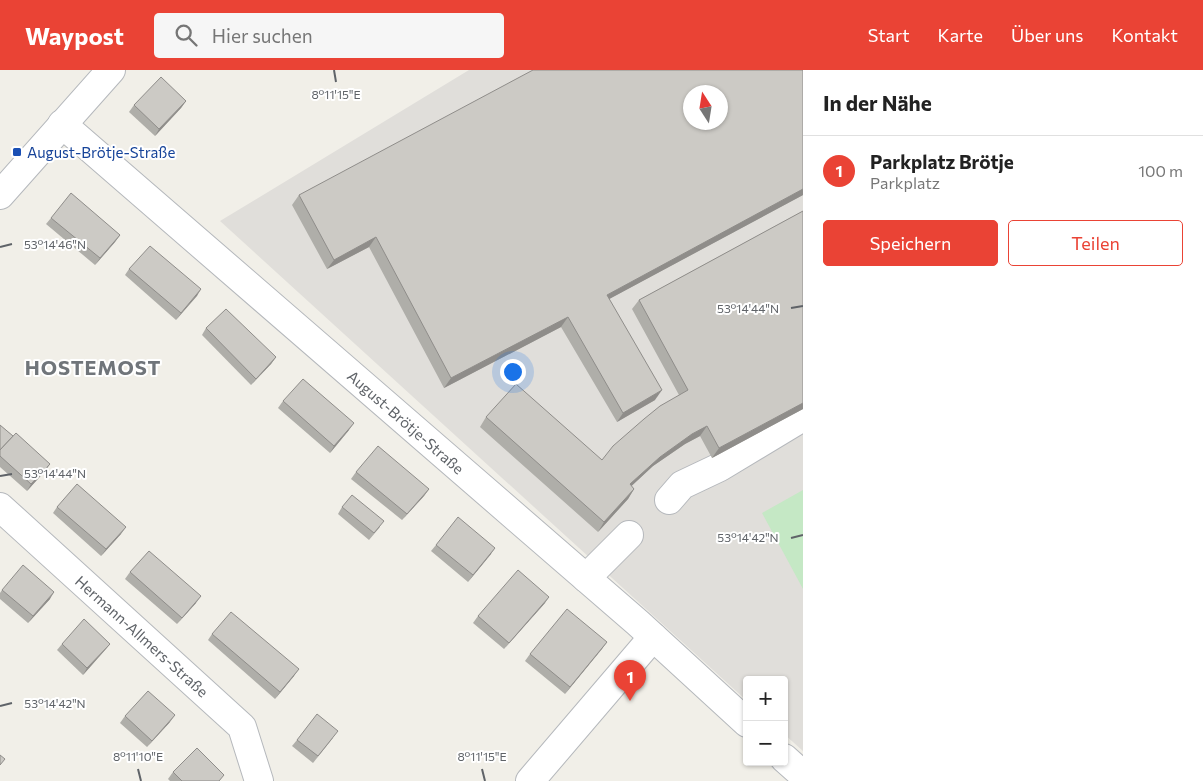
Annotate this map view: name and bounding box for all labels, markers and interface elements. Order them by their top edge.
search box [154,13,504,58]
text: Waypost [25,21,124,50]
icon: search [172,21,200,49]
text: Hier suchen [212,24,313,47]
text: Start [868,24,910,46]
text: Karte [938,24,983,46]
text: Über uns [1011,24,1084,46]
text: Kontakt [1112,24,1178,46]
north arrow [683,85,728,130]
text: 8°11'15"E [311,87,361,101]
text: In der Nähe [823,90,932,115]
place label: August-Brötje-Straße [27,143,175,161]
marker: August-Brötje-Straße [11,146,23,158]
text: Parkplatz Brötje [870,150,1014,173]
text: 1 [835,161,843,180]
text: 100 m [1138,161,1183,180]
text: Parkplatz [870,173,940,192]
button: Speichern [823,220,998,266]
button: Teilen [1008,220,1183,266]
text: 53°14'46"N [24,237,86,251]
text: 53°14'44"N [717,301,779,315]
district label: HOSTEMOST [25,355,161,379]
your location [500,359,526,385]
street label: August-Brötje-Straße [344,367,468,478]
text: 53°14'44"N [24,466,86,480]
text: 53°14'42"N [717,530,779,544]
street label: Hermann-Allmers-Straße [72,572,212,701]
pin: 1 [614,660,646,701]
map controls [743,676,788,766]
button: + [743,676,788,721]
text: 53°14'42"N [24,696,86,710]
button: − [743,721,788,766]
text: 8°11'10"E [113,749,163,763]
text: 8°11'15"E [457,749,507,763]

